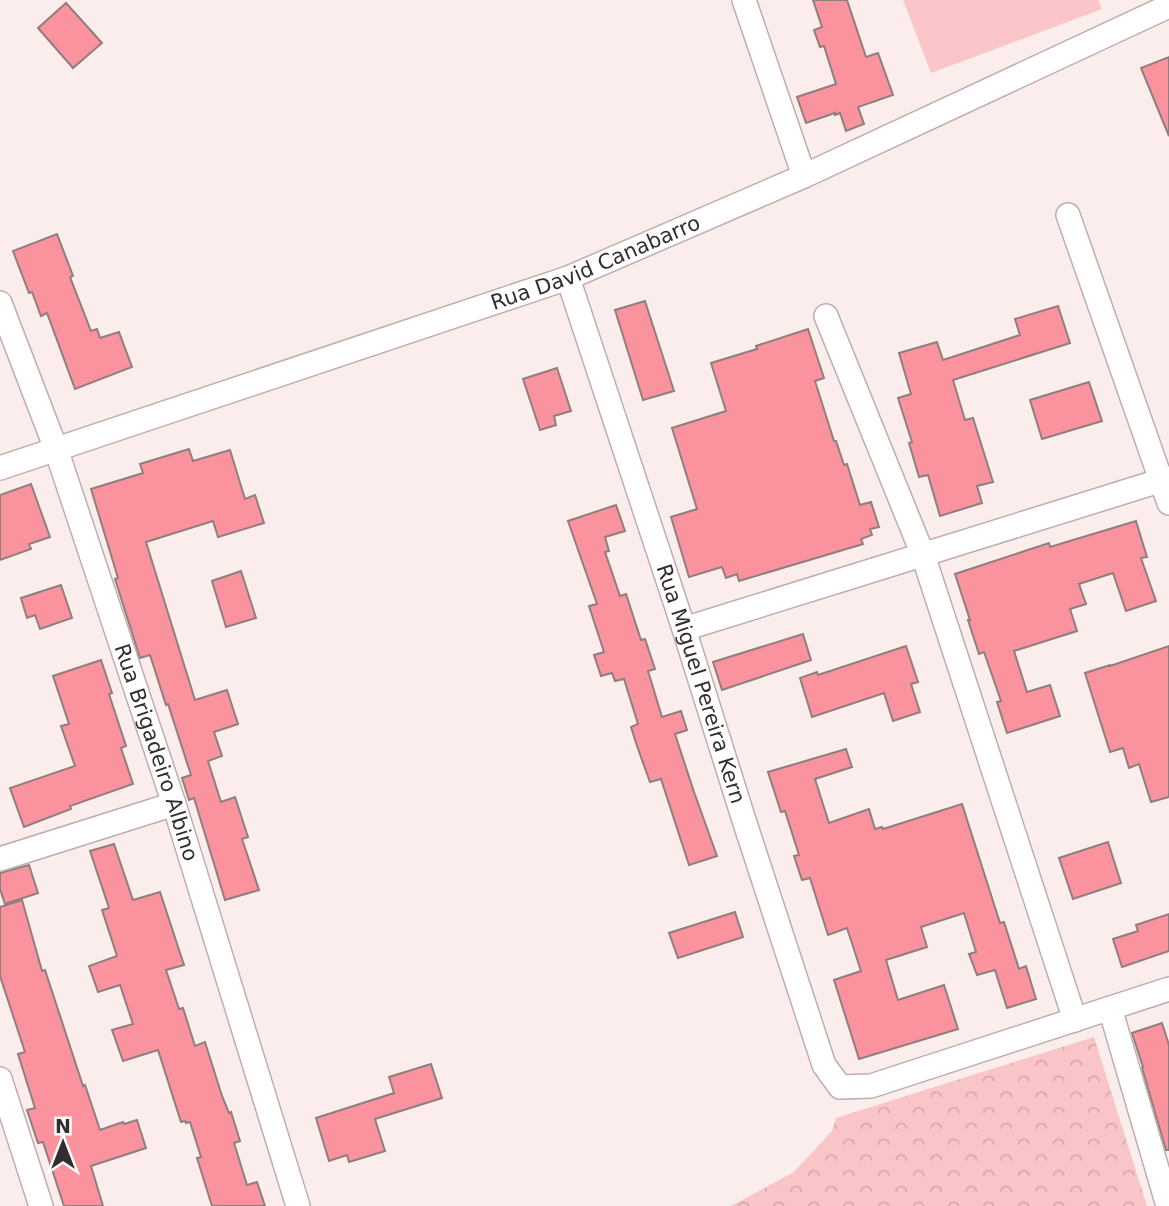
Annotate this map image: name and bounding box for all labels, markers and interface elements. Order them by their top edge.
street label: Rua David Canabarro [488,210,704,315]
street label: Rua Miguel Pereira Kern [651,561,750,806]
street label: Rua Brigadeiro Albino [110,641,203,864]
north arrow [28,1108,98,1178]
text: N [55,1115,71,1137]

